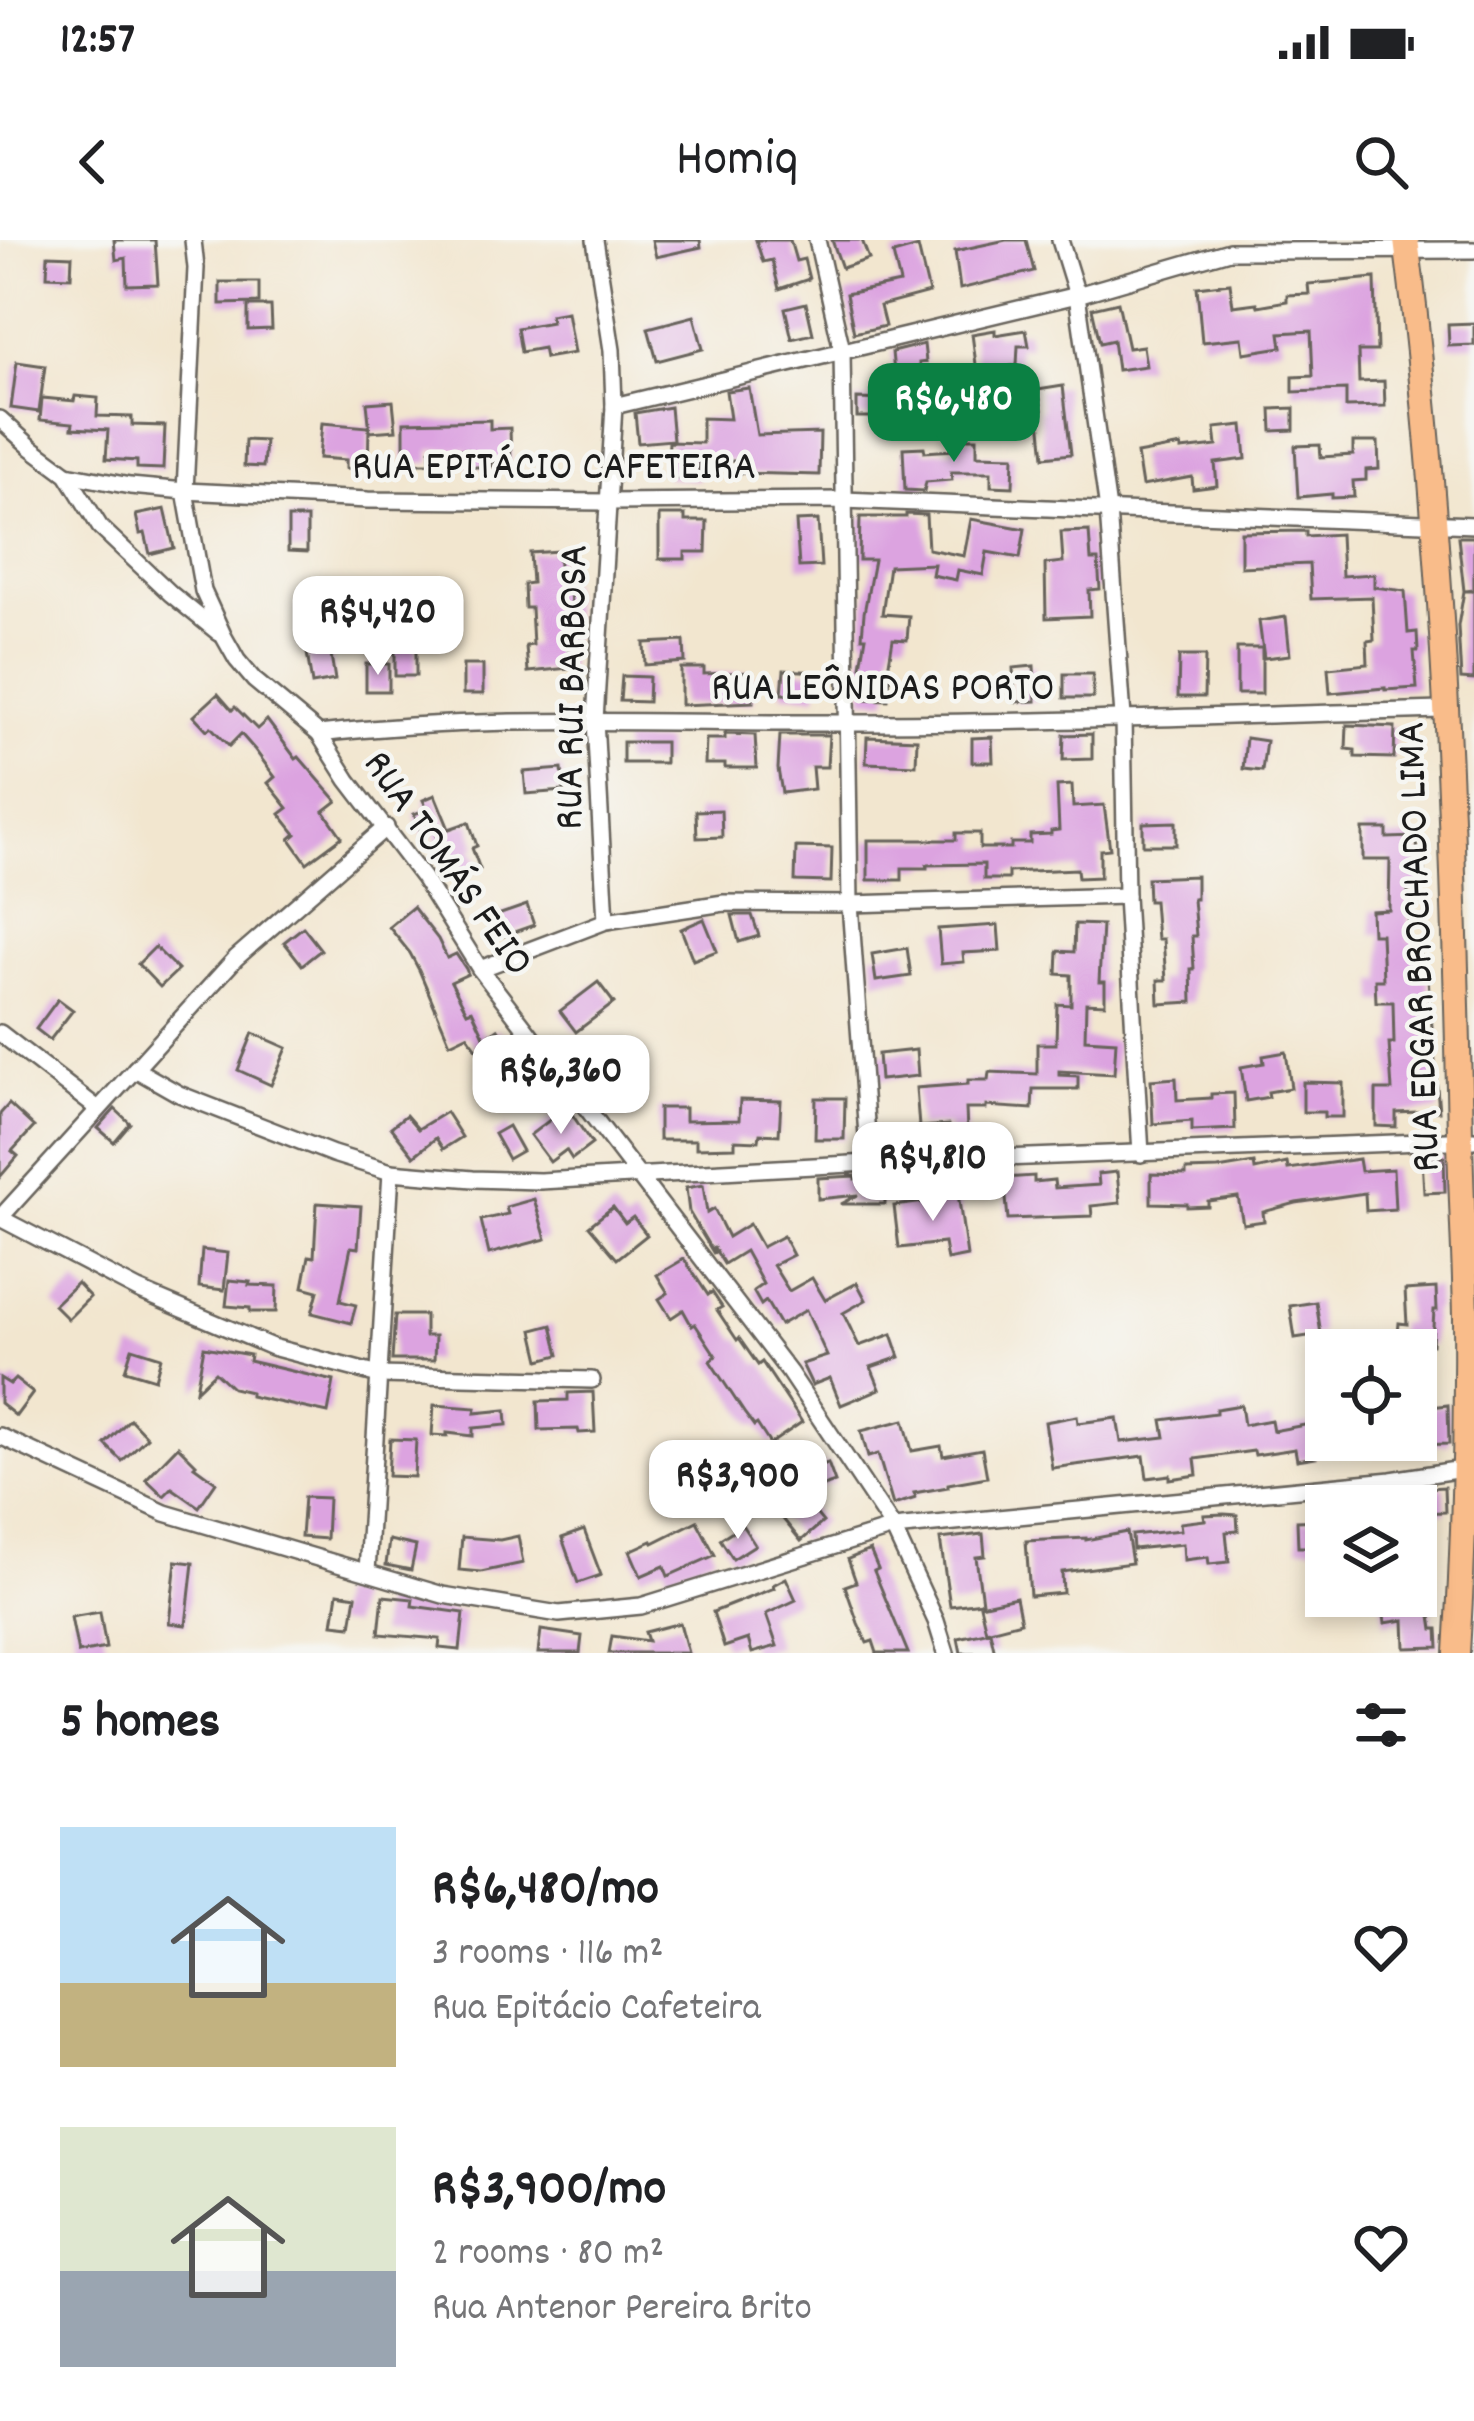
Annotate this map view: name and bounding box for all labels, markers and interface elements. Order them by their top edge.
text: 12:57 [60,10,135,74]
text: Homiq [676,124,798,201]
icon: back [60,129,126,195]
icon: search [1348,129,1414,195]
pin: R$6,480 [843,363,1065,465]
text: R$6,480 [895,374,1013,429]
street label: RUA EPITÁCIO CAFETEIRA [352,440,756,500]
street label: RUA RUI BARBOSA [543,544,607,830]
pin: R$4,420 [267,576,489,678]
text: R$4,420 [320,587,436,642]
street label: RUA LEÔNIDAS PORTO [711,661,1055,721]
street label: RUA EDGAR BROCHADO LIMA [1384,720,1460,1173]
street label: RUA TOMÁS FEIO [345,740,545,990]
pin: R$6,360 [450,1035,672,1137]
text: R$6,360 [500,1046,622,1101]
pin: R$4,810 [822,1122,1044,1224]
text: R$4,810 [879,1133,987,1188]
map controls [1305,1329,1437,1617]
button: locate [1305,1329,1437,1461]
pin: R$3,900 [627,1440,849,1542]
text: R$3,900 [676,1451,800,1506]
button: layers [1305,1485,1437,1617]
text: 5 homes [60,1689,220,1761]
icon: filters [1348,1692,1414,1758]
text: R$6,480/mo [432,1856,659,1928]
icon: home [156,1875,300,2019]
icon: heart [1348,1914,1414,1980]
text: 3 rooms · 116 m² [432,1928,664,1983]
text: Rua Epitácio Cafeteira [432,1983,761,2038]
text: R$3,900/mo [432,2156,666,2228]
icon: home [156,2175,300,2319]
icon: heart [1348,2214,1414,2280]
text: 2 rooms · 80 m² [432,2228,664,2283]
text: Rua Antenor Pereira Brito [432,2283,812,2338]

